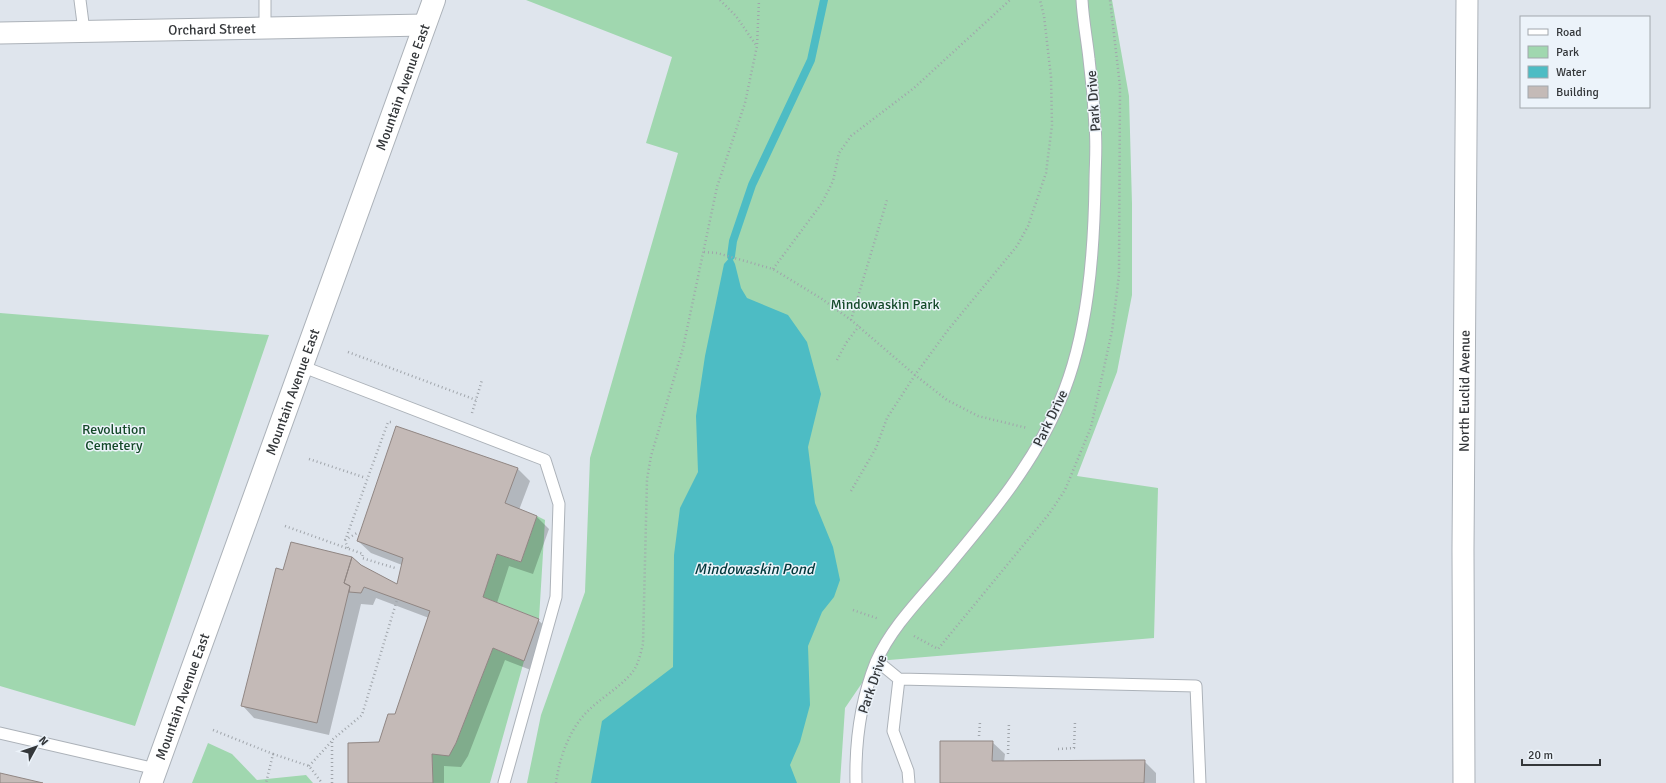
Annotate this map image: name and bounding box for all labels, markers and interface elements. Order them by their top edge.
legend [1520,16,1650,108]
street label: Orchard Street [168,20,256,39]
street label: Mountain Avenue East [372,22,434,153]
text: Road [1556,25,1582,40]
text: Park [1556,45,1579,60]
text: Water [1556,65,1587,80]
street label: Park Drive [1083,70,1104,132]
text: Building [1556,85,1599,100]
park label: Mindowaskin Park [831,296,939,313]
street label: Mountain Avenue East [262,326,324,458]
street label: North Euclid Avenue [1456,330,1474,452]
street label: Park Drive [1029,387,1072,449]
park label: Revolution Cemetery [82,421,146,454]
water label: Mindowaskin Pond [694,560,816,578]
street label: Mountain Avenue East [152,631,213,762]
street label: Park Drive [854,652,890,716]
north arrow [16,727,56,767]
text: N [36,734,51,748]
scale bar [1522,741,1600,767]
text: 20 m [1528,748,1553,763]

